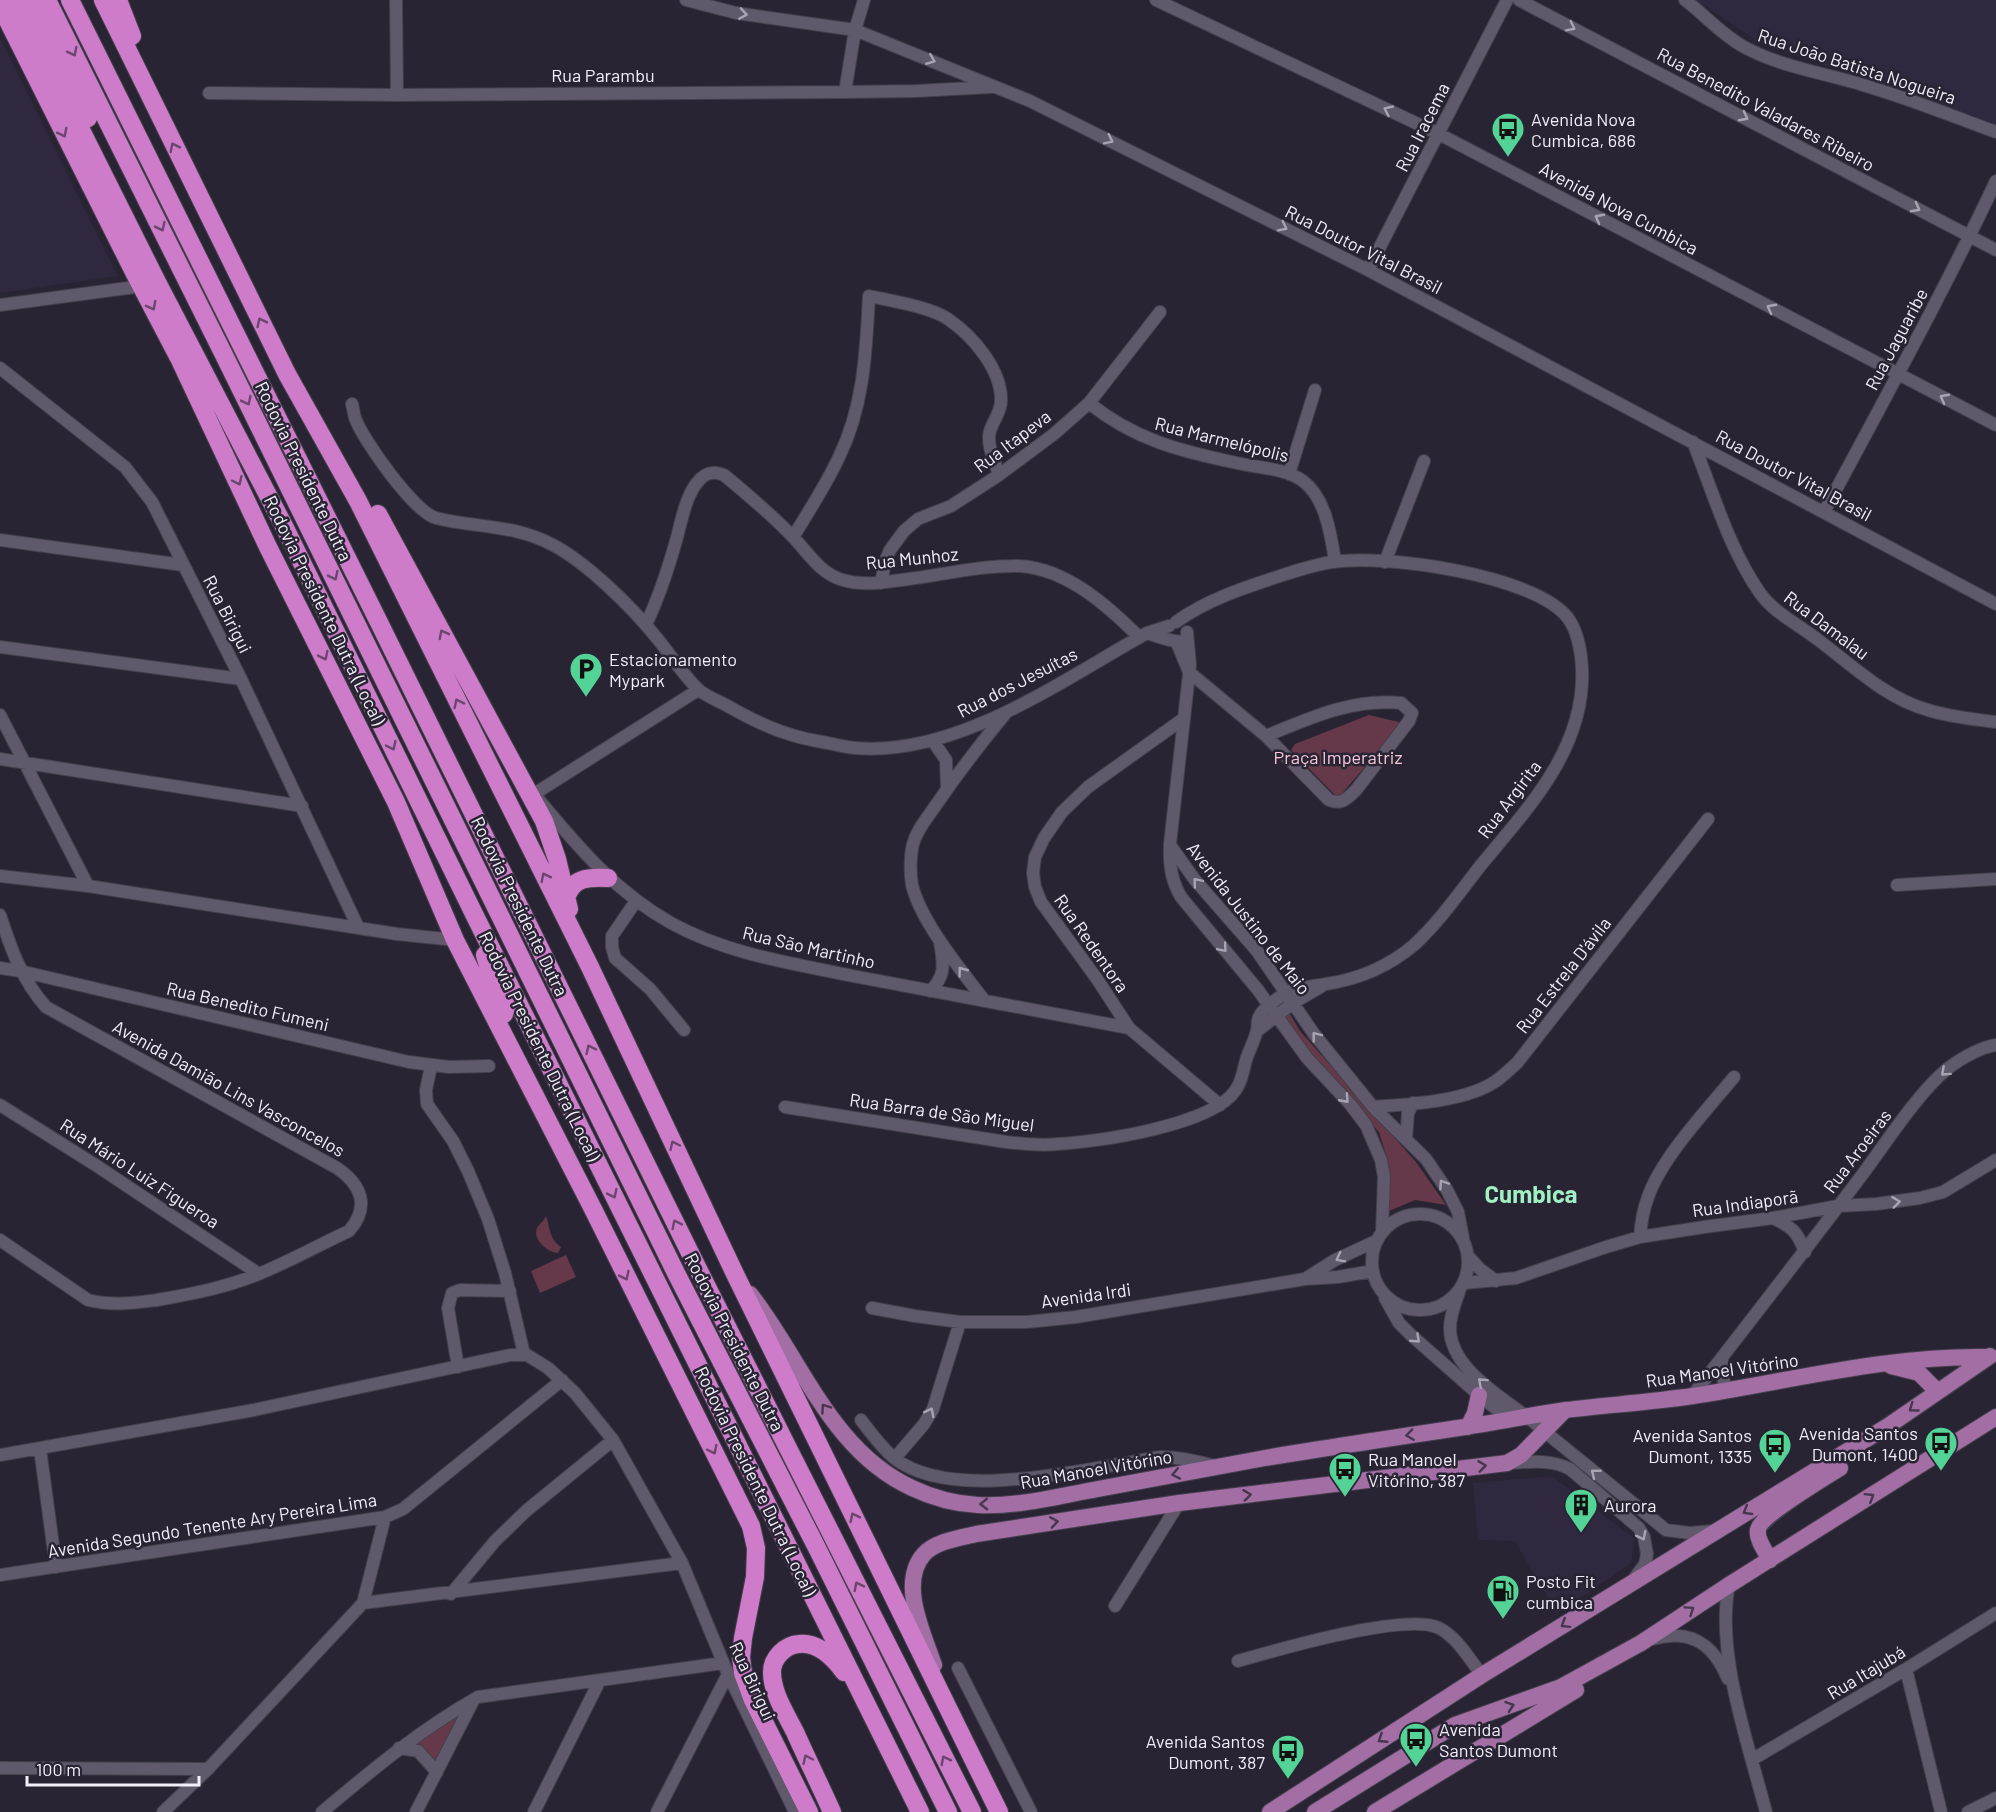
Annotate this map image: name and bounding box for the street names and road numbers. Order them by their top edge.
street label: Rua João Batista Nogueira [1755,24,1959,108]
street label: Rua Benedito Valadares Ribeiro [1654,42,1878,176]
street label: Rua Parambu [551,64,655,86]
street label: Rua Iracema [1390,79,1454,175]
street label: Avenida Nova Cumbica [1536,157,1702,259]
street label: Rua Doutor Vital Brasil [1282,200,1446,298]
street label: Rua Jaguaribe [1860,284,1932,394]
street label: Rodovia Presidente Dutra [251,378,357,564]
street label: Rua Itapeva [969,405,1055,477]
street label: Rua Marmelópolis [1153,412,1291,466]
street label: Rua Doutor Vital Brasil [1712,425,1876,525]
street label: Rodovia Presidente Dutra (Local) [260,492,390,729]
street label: Rua Munhoz [865,542,959,574]
street label: Rua Birigui [199,571,257,657]
street label: Rua Damalau [1780,586,1874,664]
street label: Rua dos Jesuítas [953,642,1081,722]
street label: Rua Argirita [1473,756,1545,842]
street label: Rodovia Presidente Dutra [467,813,573,999]
street label: Avenida Justino de Maio [1183,837,1315,999]
street label: Rua Redentora [1050,890,1134,996]
street label: Rua Estrela D'ávila [1511,913,1615,1037]
street label: Rua São Martinho [741,921,877,973]
street label: Rodovia Presidente Dutra (Local) [475,928,605,1165]
street label: Rua Benedito Fumeni [165,977,331,1035]
street label: Avenida Damião Lins Vasconcelos [109,1015,349,1161]
street label: Rua Barra de São Miguel [848,1088,1036,1136]
street label: Rua Aroeiras [1818,1105,1896,1197]
street label: Rua Mário Luiz Figueroa [56,1113,224,1233]
street label: Rua Indiaporã [1691,1185,1799,1221]
street label: Rodovia Presidente Dutra [680,1249,790,1435]
street label: Avenida Irdi [1040,1278,1132,1312]
street label: Rua Manoel Vitórino [1644,1348,1800,1392]
street label: Rodovia Presidente Dutra (Local) [691,1363,821,1600]
street label: Rua Manoel Vitórino [1018,1445,1174,1493]
street label: Avenida Segundo Tenente Ary Pereira Lima [46,1488,378,1562]
street label: Rua Birigui [725,1638,781,1724]
street label: Rua Itajubá [1823,1640,1909,1704]

